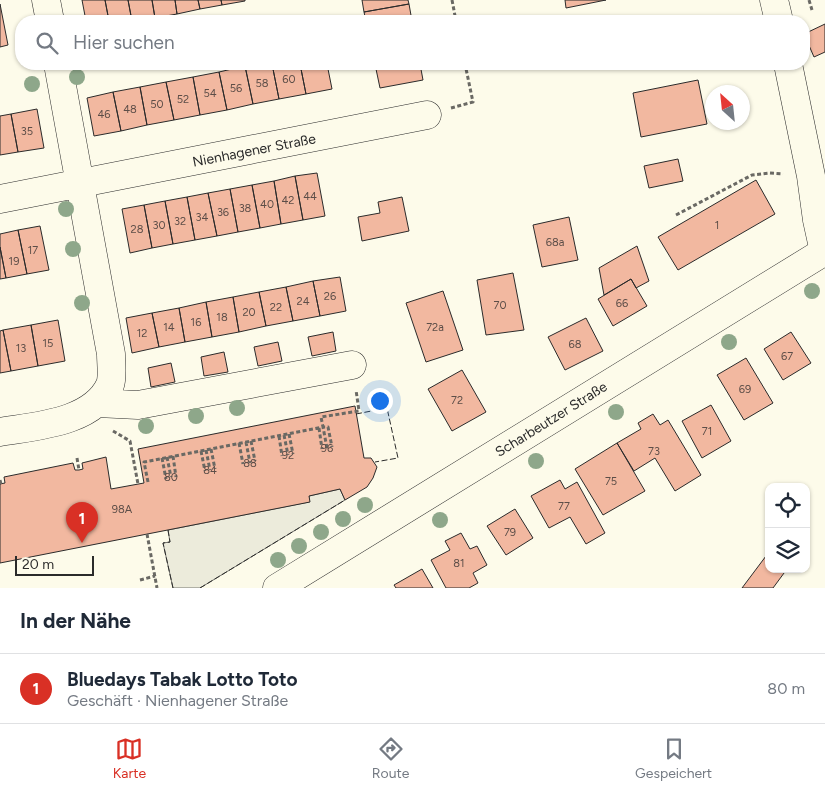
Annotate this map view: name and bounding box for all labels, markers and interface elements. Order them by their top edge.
search box [15,15,810,70]
icon: search [33,29,61,57]
text: Hier suchen [73,31,174,54]
house number: 60 [282,73,296,86]
house number: 58 [255,77,269,90]
house number: 56 [230,82,242,95]
north arrow [705,85,750,130]
house number: 54 [203,87,217,100]
house number: 52 [177,93,189,106]
house number: 50 [150,98,164,111]
house number: 48 [123,103,137,116]
house number: 46 [97,108,111,121]
house number: 35 [21,125,33,138]
street label: Nienhagener Straße [191,130,318,171]
house number: 44 [303,190,317,203]
house number: 42 [282,194,294,207]
house number: 40 [260,198,274,211]
house number: 38 [239,202,252,215]
house number: 36 [217,206,229,219]
house number: 34 [196,211,209,224]
house number: 32 [174,215,186,228]
house number: 30 [152,219,166,232]
house number: 1 [715,219,719,232]
house number: 28 [131,223,144,236]
house number: 68a [546,236,564,249]
house number: 17 [28,244,38,257]
house number: 19 [9,255,19,268]
house number: 26 [324,290,336,303]
house number: 24 [297,295,310,308]
house number: 66 [616,297,628,310]
house number: 70 [494,299,506,312]
house number: 22 [270,301,282,314]
house number: 20 [242,306,256,319]
house number: 18 [216,311,228,324]
house number: 16 [191,316,201,329]
house number: 14 [163,321,175,334]
house number: 72a [426,321,444,334]
house number: 12 [137,327,147,340]
house number: 15 [43,337,53,350]
house number: 68 [569,338,582,351]
house number: 13 [16,342,26,355]
house number: 67 [781,350,793,363]
street label: Scharbeutzer Straße [492,378,611,461]
house number: 69 [739,383,751,396]
your location [367,388,393,414]
house number: 72 [451,394,463,407]
house number: 71 [702,425,712,438]
house number: 96 [321,442,333,455]
house number: 73 [648,445,660,458]
house number: 92 [282,449,294,462]
house number: 88 [243,457,257,470]
house number: 84 [203,464,217,477]
house number: 80 [164,471,178,484]
house number: 75 [605,475,617,488]
map controls [765,483,810,573]
button: locate [765,483,810,528]
house number: 77 [558,500,570,513]
pin: 1 [66,502,98,543]
house number: 98A [112,503,133,516]
house number: 79 [504,526,516,539]
button: layers [765,528,810,573]
scale bar [15,553,94,576]
text: 20 m [22,556,54,573]
house number: 81 [453,557,465,570]
text: In der Nähe [20,608,131,633]
text: Bluedays Tabak Lotto Toto [67,668,298,691]
text: 1 [33,679,39,698]
text: 80 m [767,679,805,698]
text: Geschäft · Nienhagener Straße [67,691,288,710]
tab: Karte [113,735,146,782]
tab: Route [372,735,409,782]
tab: Gespeichert [635,735,712,782]

